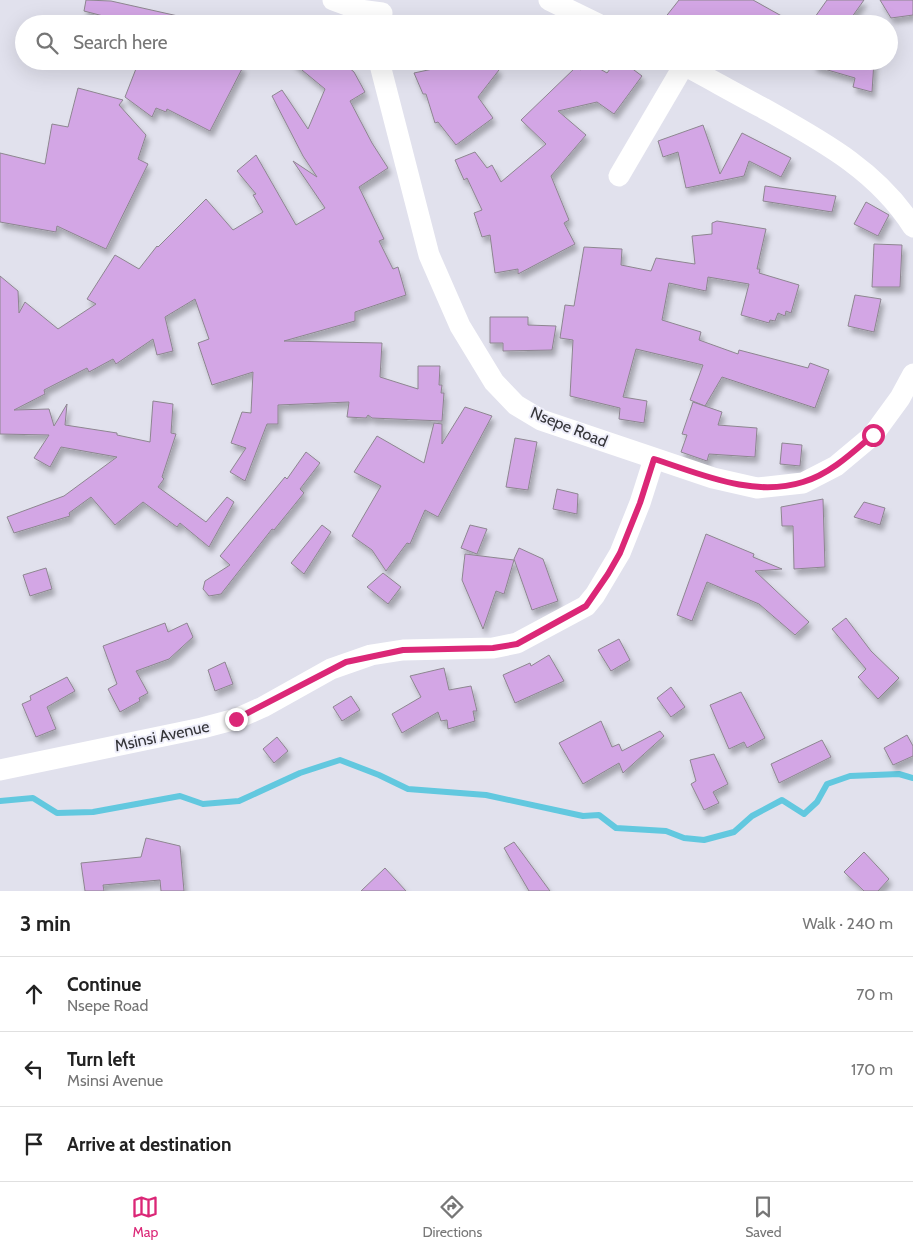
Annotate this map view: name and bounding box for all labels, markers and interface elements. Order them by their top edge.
search box [15,15,898,70]
icon: search [33,29,61,57]
text: Search here [73,31,167,54]
street label: Nsepe Road [528,403,610,451]
route start [862,424,885,447]
route end [225,708,248,731]
street label: Msinsi Avenue [113,717,211,755]
text: 3 min [20,911,71,936]
text: Walk · 240 m [802,914,893,933]
text: Continue [67,973,141,996]
icon: ahead [20,980,48,1008]
text: 70 m [856,985,893,1004]
text: Nsepe Road [67,996,148,1015]
text: Turn left [67,1048,135,1071]
icon: left [20,1055,48,1083]
text: 170 m [851,1060,893,1079]
text: Msinsi Avenue [67,1071,163,1090]
icon: arrive [20,1130,48,1158]
text: Arrive at destination [67,1133,231,1156]
tab: Map [131,1193,159,1241]
tab: Directions [422,1193,482,1241]
tab: Saved [745,1193,782,1241]

